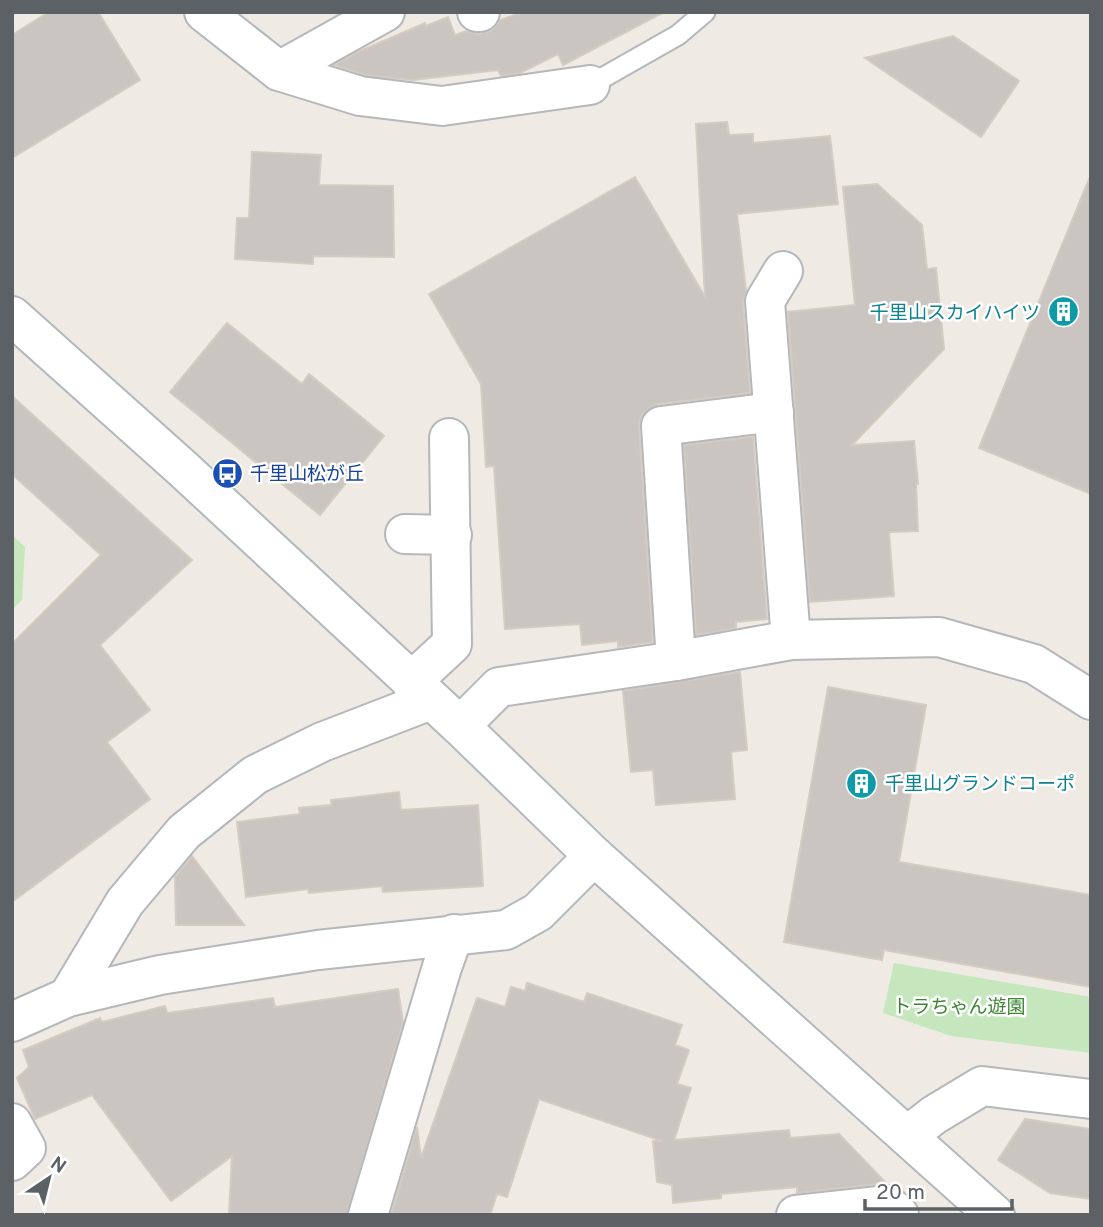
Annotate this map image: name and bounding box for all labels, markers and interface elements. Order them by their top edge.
building icon: 千里山スカイハイツ [1046,295,1080,329]
place label: 千里山スカイハイツ [870,302,1040,326]
bus stop icon: 千里山松が丘 [210,456,244,490]
place label: 千里山松が丘 [250,463,364,487]
building icon: 千里山グランドコーポ [845,766,879,800]
place label: 千里山グランドコーポ [885,773,1075,797]
park label: トラちゃん遊園 [892,996,1026,1020]
north arrow [14,1143,84,1213]
text: N [45,1152,70,1179]
scale bar [865,1168,1012,1212]
text: 20 m [876,1180,925,1207]

